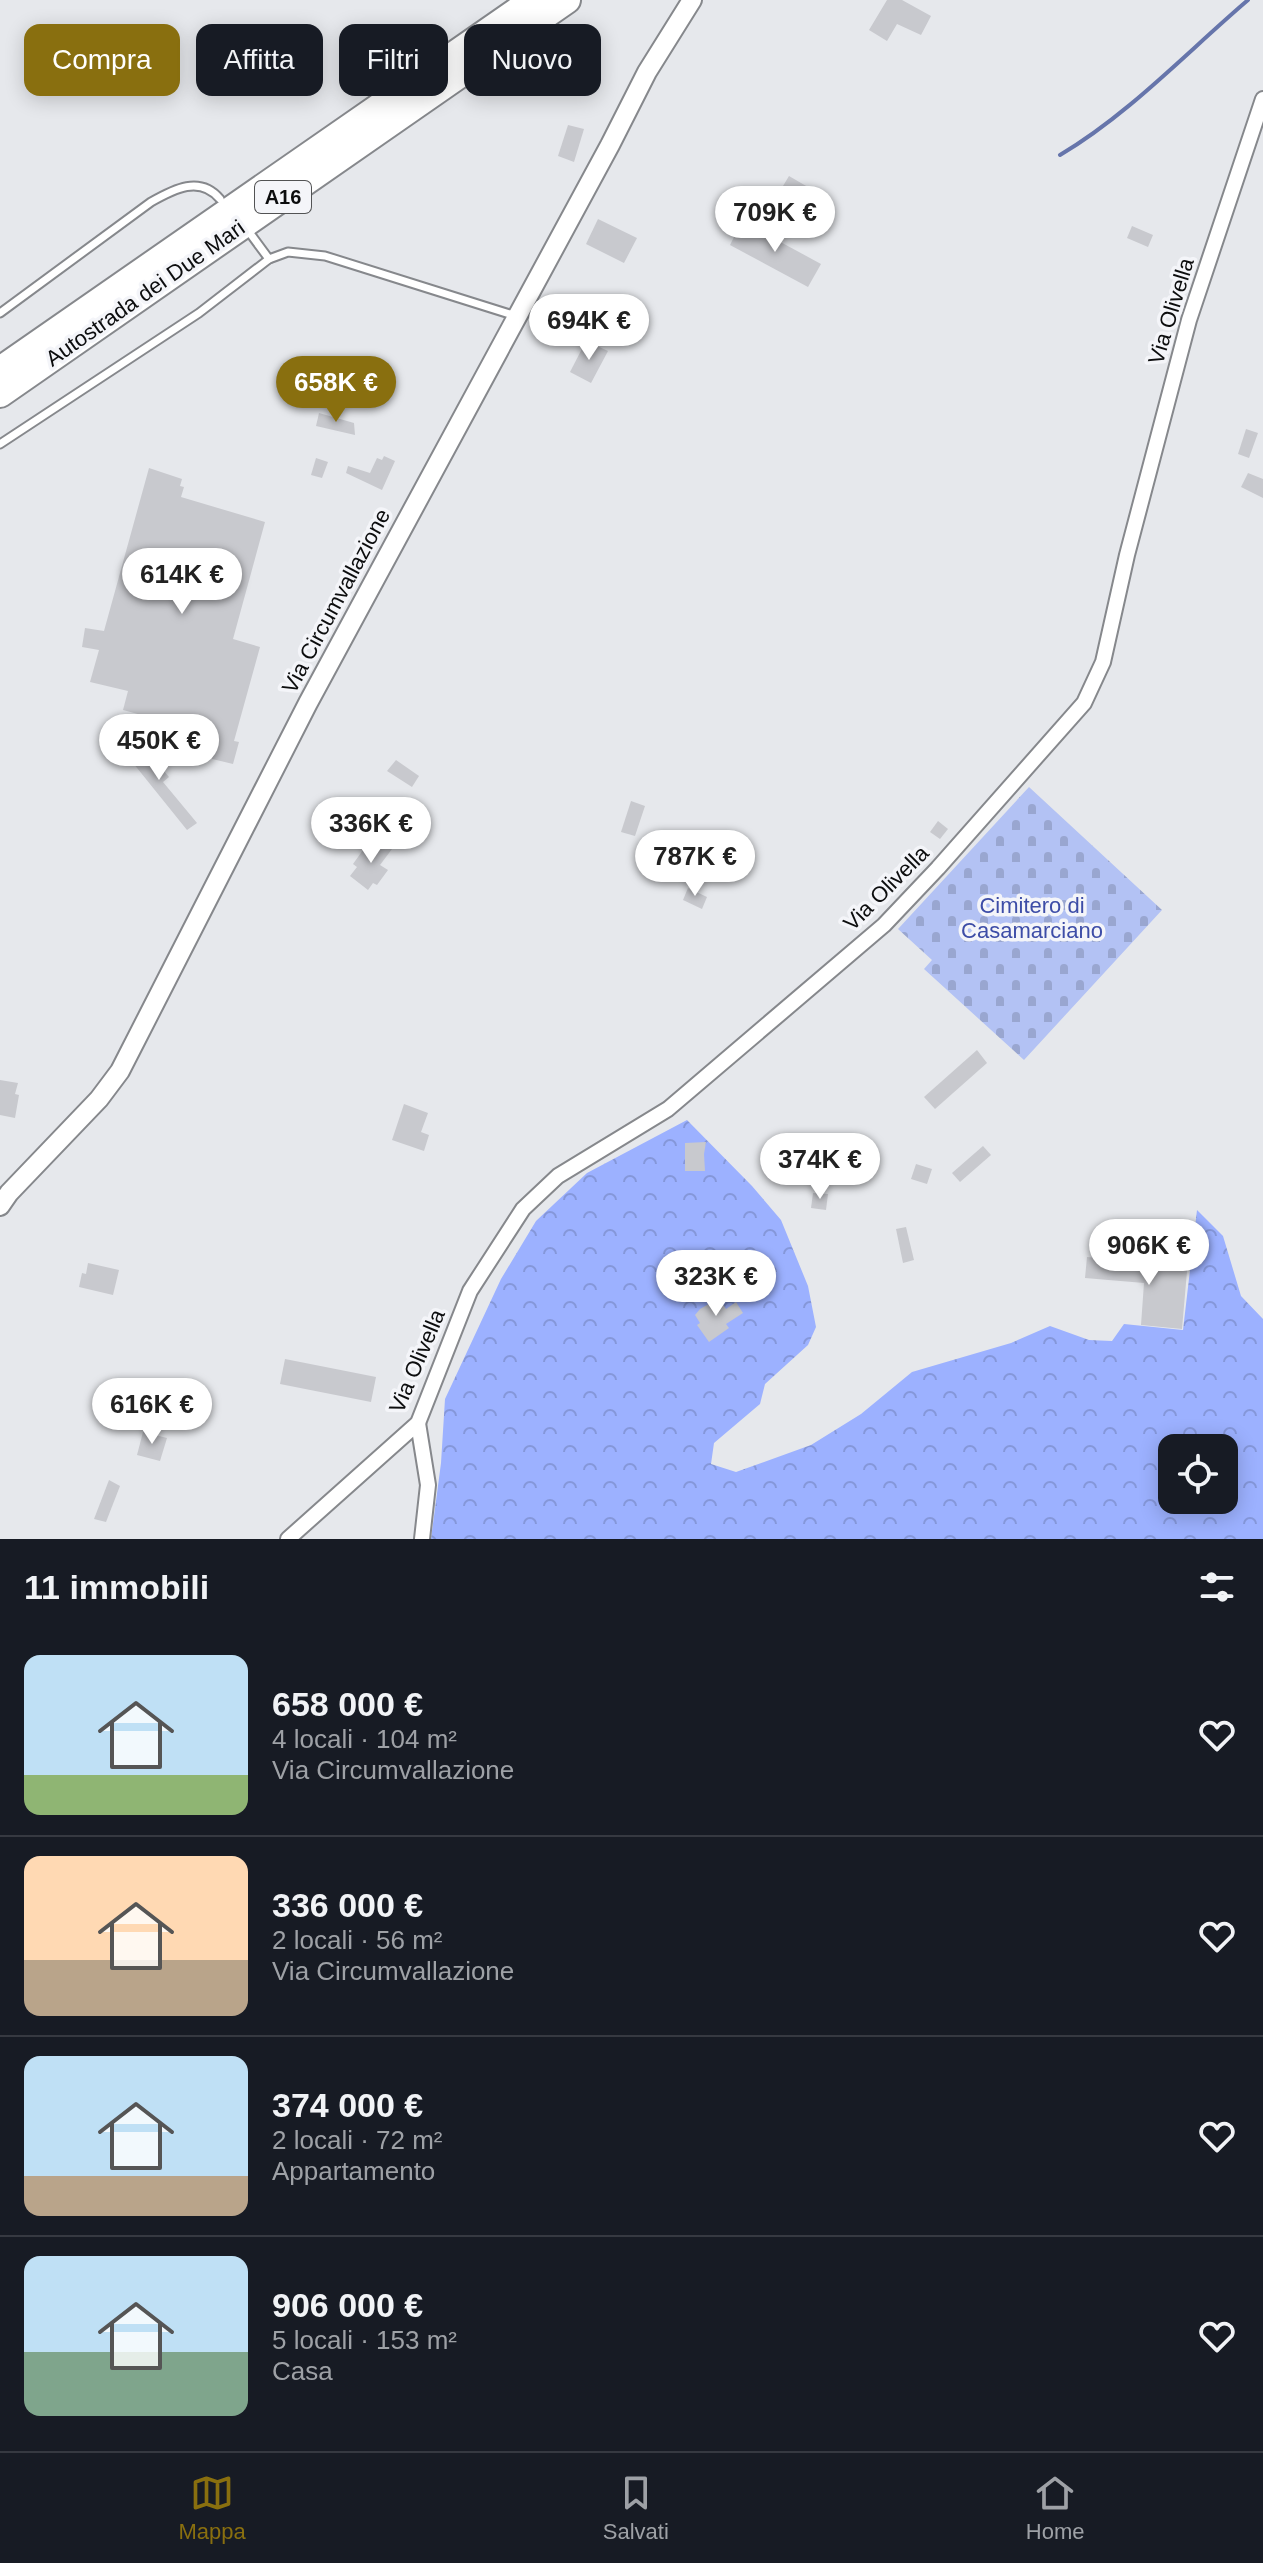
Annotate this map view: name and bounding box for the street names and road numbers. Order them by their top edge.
road number: A16 [255,181,311,213]
street label: Autostrada dei Due Mari [41,215,249,371]
street label: Via Olivella [1143,254,1199,367]
street label: Via Circumvallazione [277,505,395,697]
street label: Via Olivella [838,840,934,936]
street label: Via Olivella [384,1305,450,1416]

